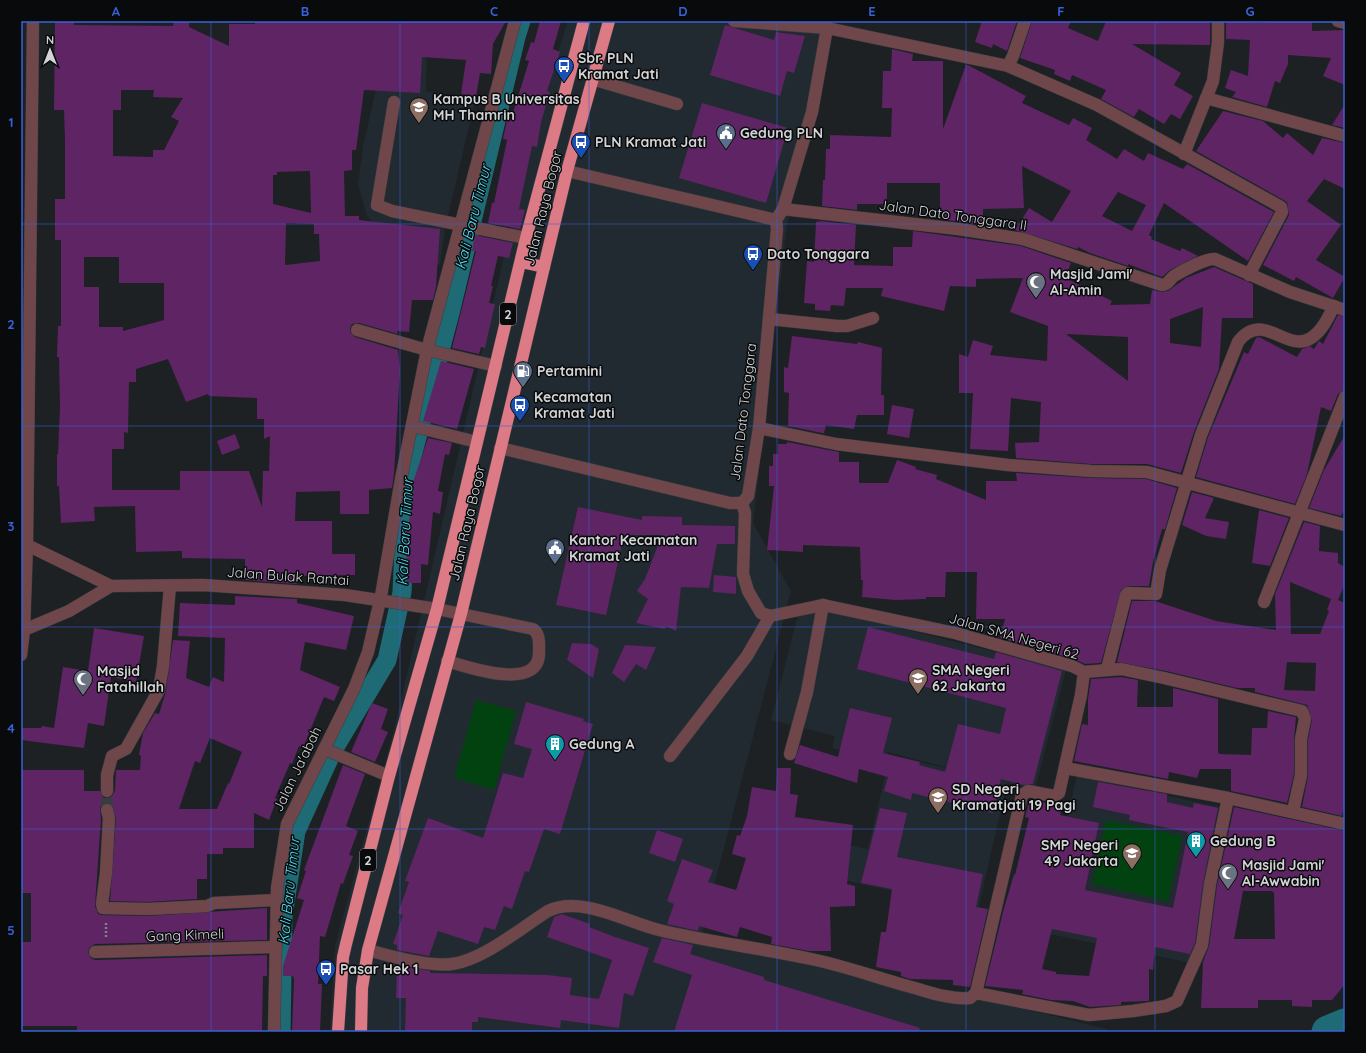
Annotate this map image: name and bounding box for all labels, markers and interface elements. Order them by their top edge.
text: A [112,3,121,19]
text: B [301,3,309,19]
text: C [490,3,498,19]
text: D [678,3,688,19]
text: E [868,3,876,19]
text: F [1057,3,1065,19]
text: G [1245,3,1255,19]
north arrow [30,30,70,70]
text: N [46,33,54,47]
place label: Sbr. PLN Kramat Jati [578,49,659,83]
bus stop icon: Sbr. PLN Kramat Jati [553,55,575,83]
place label: Kampus B Universitas MH Thamrin [433,90,580,124]
school or university icon: Kampus B Universitas MH Thamrin [408,96,430,124]
text: 1 [8,114,14,130]
public building icon: Gedung PLN [715,122,737,150]
place label: Gedung PLN [740,124,823,142]
bus stop icon: PLN Kramat Jati [570,131,592,159]
place label: PLN Kramat Jati [595,133,706,151]
street label: Jalan Raya Bogor [520,148,566,268]
water label: Kali Baru Timur [450,160,495,271]
street label: Jalan Dato Tonggara II [878,196,1028,234]
bus stop icon: Dato Tonggara [742,243,764,271]
place label: Dato Tonggara [767,245,870,263]
place label: Masjid Jami' Al-Amin [1050,265,1133,299]
mosque icon: Masjid Jami' Al-Amin [1025,271,1047,299]
road number: 2 [500,303,516,325]
text: 2 [7,316,15,332]
street label: Jalan Dato Tonggara [726,342,760,482]
fuel station icon: Pertamini [512,360,534,388]
place label: Pertamini [537,362,602,380]
place label: Kecamatan Kramat Jati [534,388,615,422]
bus stop icon: Kecamatan Kramat Jati [509,394,531,422]
street label: Jalan Raya Bogor [445,463,489,583]
water label: Kali Baru Timur [392,476,417,586]
text: 3 [8,518,15,534]
place label: Kantor Kecamatan Kramat Jati [569,531,697,565]
public building icon: Kantor Kecamatan Kramat Jati [544,537,566,565]
street label: Jalan Bulak Rantai [226,563,350,589]
street label: Jalan SMA Negeri 62 [947,609,1081,663]
place label: SMA Negeri 62 Jakarta [932,661,1009,695]
place label: Masjid Fatahillah [97,662,164,696]
school or university icon: SMA Negeri 62 Jakarta [907,667,929,695]
mosque icon: Masjid Fatahillah [72,668,94,696]
text: 4 [7,720,15,736]
street label: Jalan Ja'abah [269,723,325,815]
building icon: Gedung A [544,733,566,761]
place label: Gedung A [569,735,634,753]
place label: SD Negeri Kramatjati 19 Pagi [952,780,1076,814]
school or university icon: SD Negeri Kramatjati 19 Pagi [927,786,949,814]
building icon: Gedung B [1185,830,1207,858]
place label: Gedung B [1210,832,1276,850]
water label: Kali Baru Timur [273,834,304,945]
place label: SMP Negeri 49 Jakarta [1041,836,1118,870]
school or university icon: SMP Negeri 49 Jakarta [1121,842,1143,870]
road number: 2 [360,849,376,871]
place label: Masjid Jami' Al-Awwabin [1242,856,1325,890]
mosque icon: Masjid Jami' Al-Awwabin [1217,862,1239,890]
text: 5 [7,922,15,938]
street label: Gang Kimeli [146,925,224,945]
bus stop icon: Pasar Hek 1 [315,958,337,986]
place label: Pasar Hek 1 [340,960,418,978]

